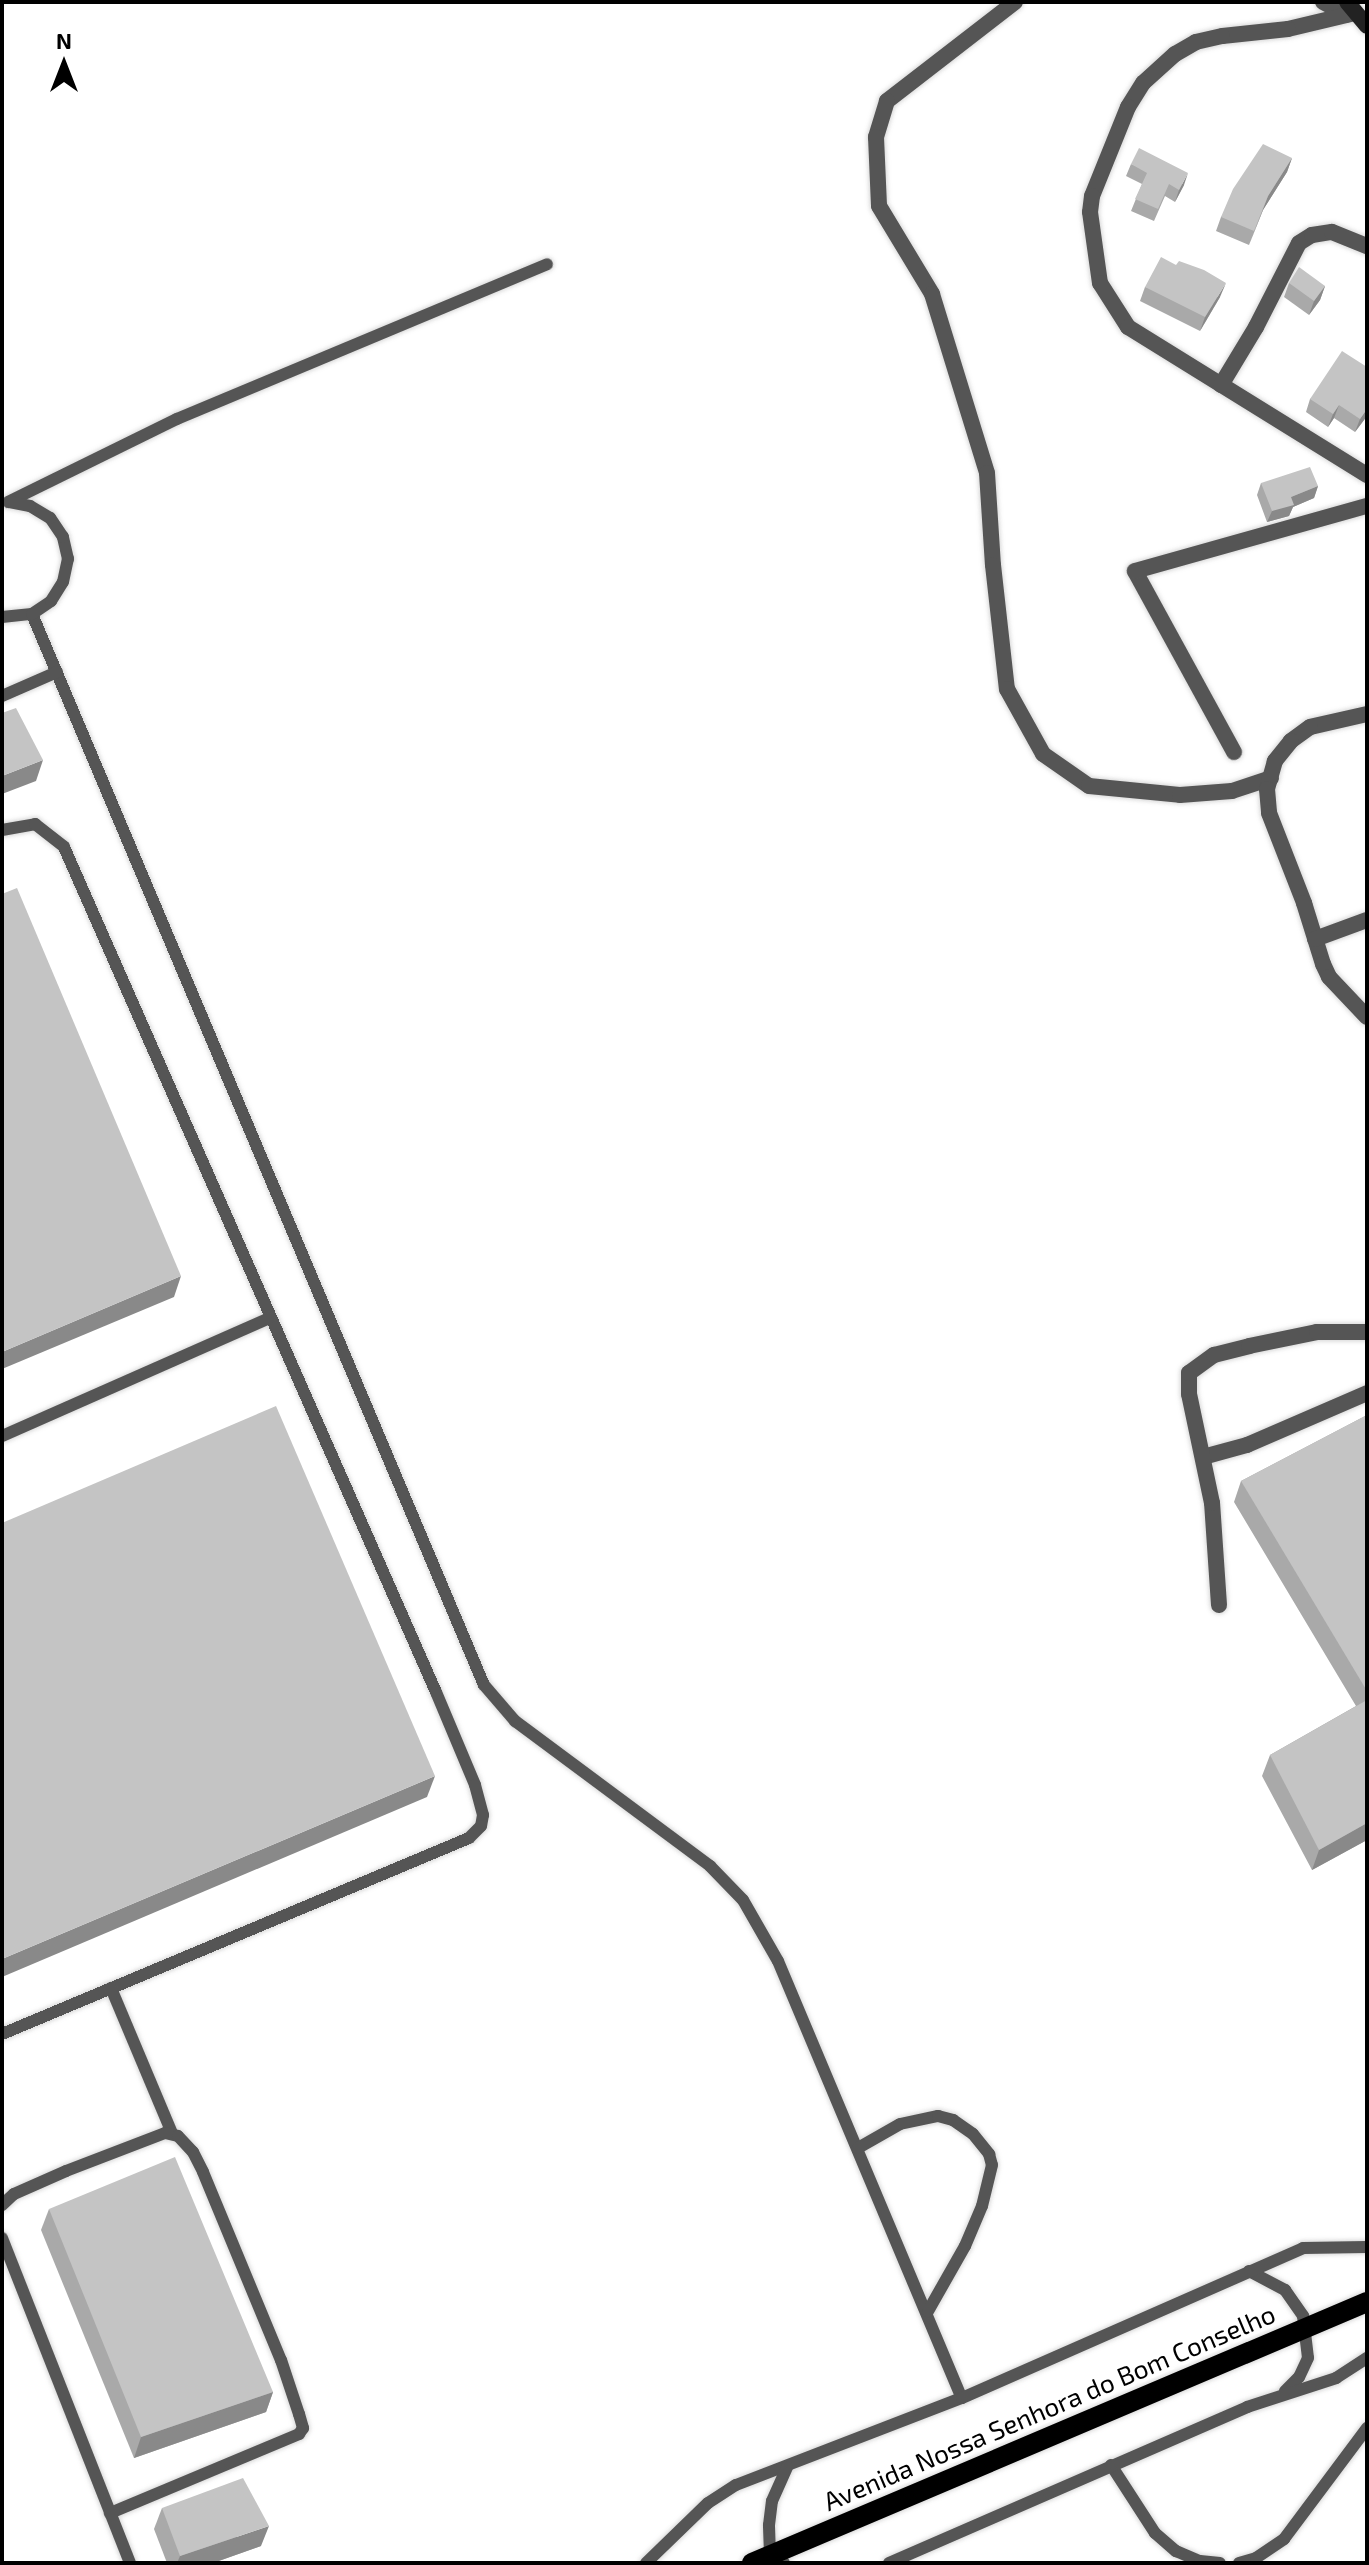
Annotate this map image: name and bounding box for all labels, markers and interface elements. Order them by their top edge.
north arrow [24,24,104,104]
text: N [56,27,72,53]
street label: Avenida Nossa Senhora do Bom Conselho [818,2297,1280,2517]

